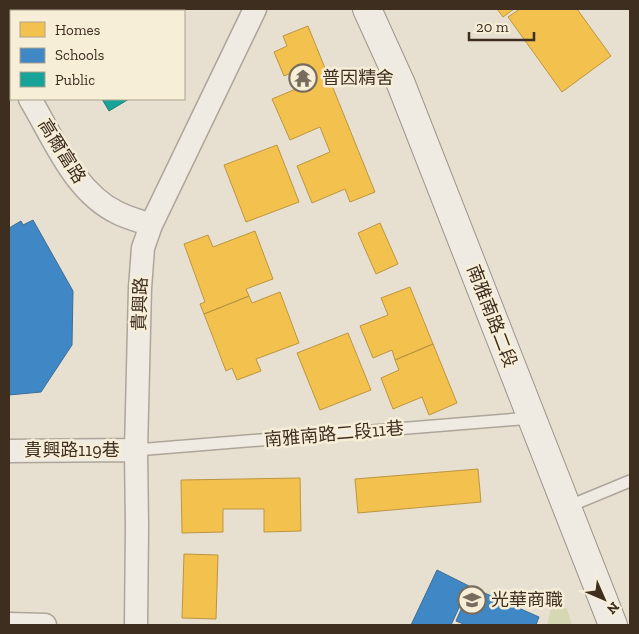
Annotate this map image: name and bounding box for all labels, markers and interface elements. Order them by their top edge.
legend [10,10,185,100]
scale bar [469,10,534,42]
text: 20 m [476,18,509,36]
text: Homes [55,21,100,39]
text: Schools [55,46,104,64]
temple icon: 普因精舍 [288,63,318,93]
place label: 普因精舍 [322,67,394,89]
text: Public [55,71,95,89]
street label: 高爾富路 [34,115,90,187]
street label: 南雅南路二段 [462,262,522,370]
street label: 貴興路 [128,277,152,331]
street label: 南雅南路二段11巷 [263,417,405,451]
street label: 貴興路119巷 [24,439,120,461]
north arrow [579,574,629,624]
school or university icon: 光華商職 [457,585,487,615]
place label: 光華商職 [491,589,563,611]
text: N [603,598,623,618]

